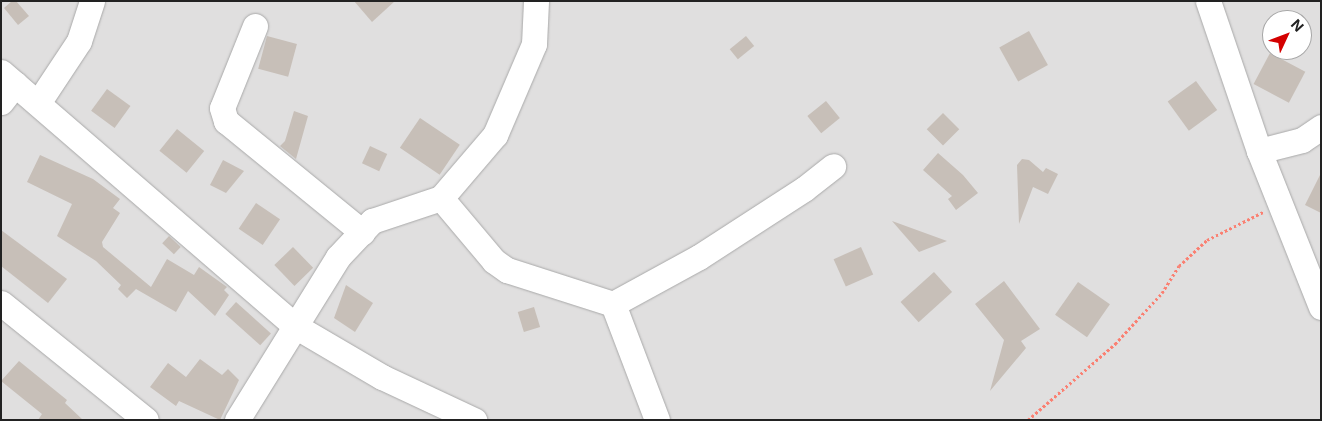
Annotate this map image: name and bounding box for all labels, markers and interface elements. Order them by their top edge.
north arrow [1262,10,1312,60]
text: N [1288,15,1307,35]

